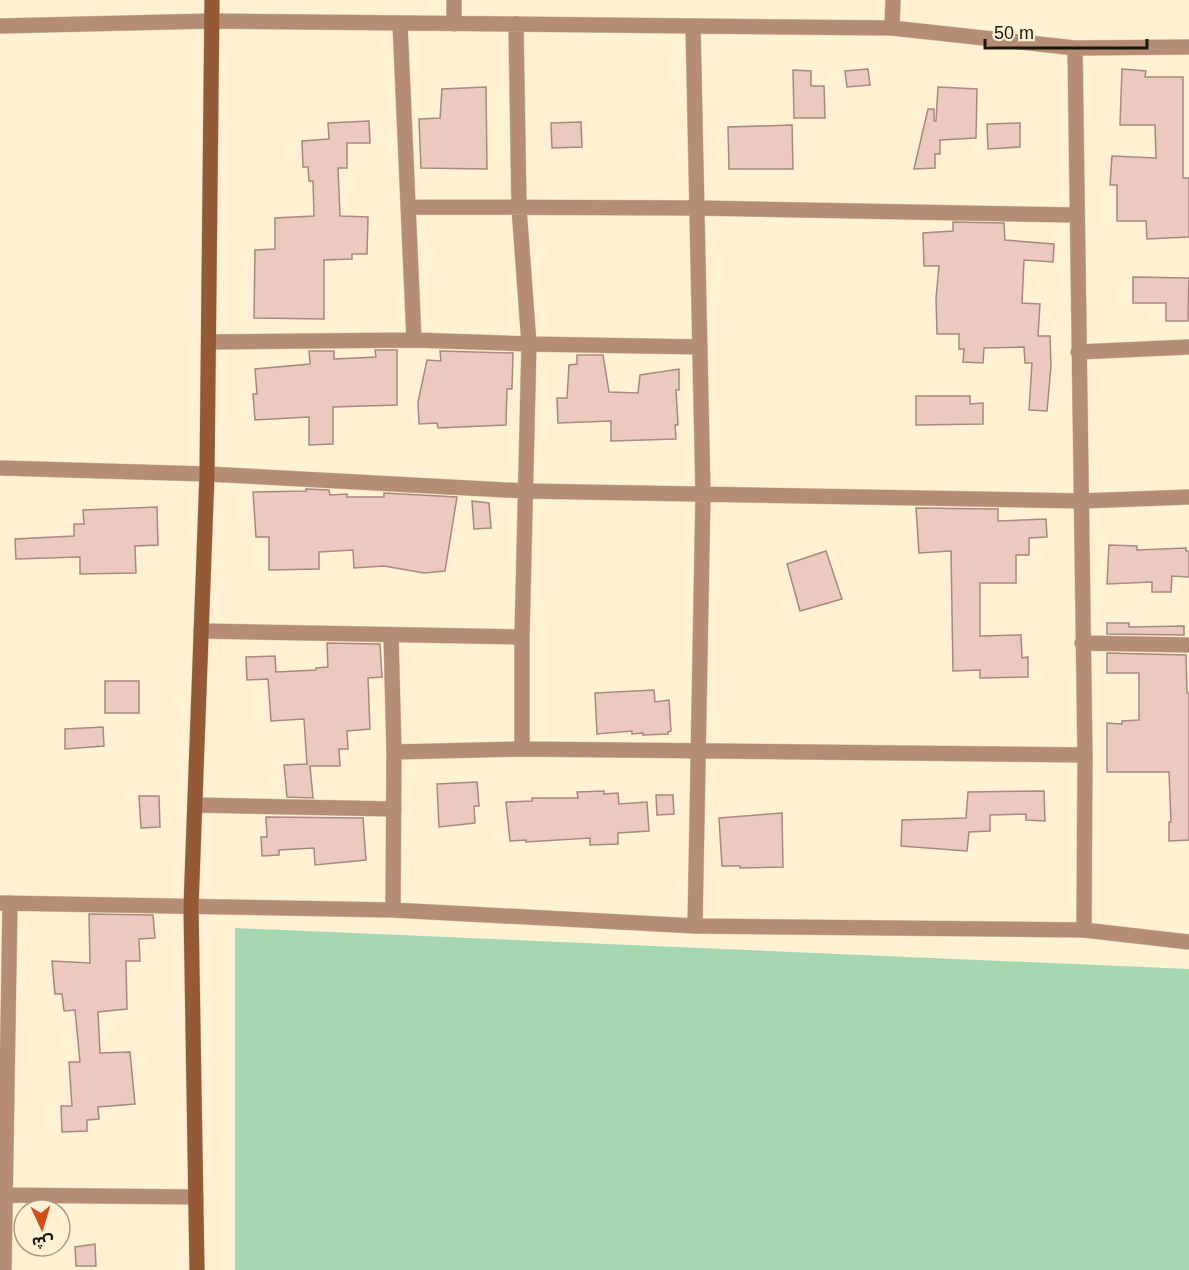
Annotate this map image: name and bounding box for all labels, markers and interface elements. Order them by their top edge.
scale bar [985,12,1147,50]
text: 50 m [994,23,1034,43]
north arrow [12,1198,72,1258]
text: ش [31,1232,55,1252]

